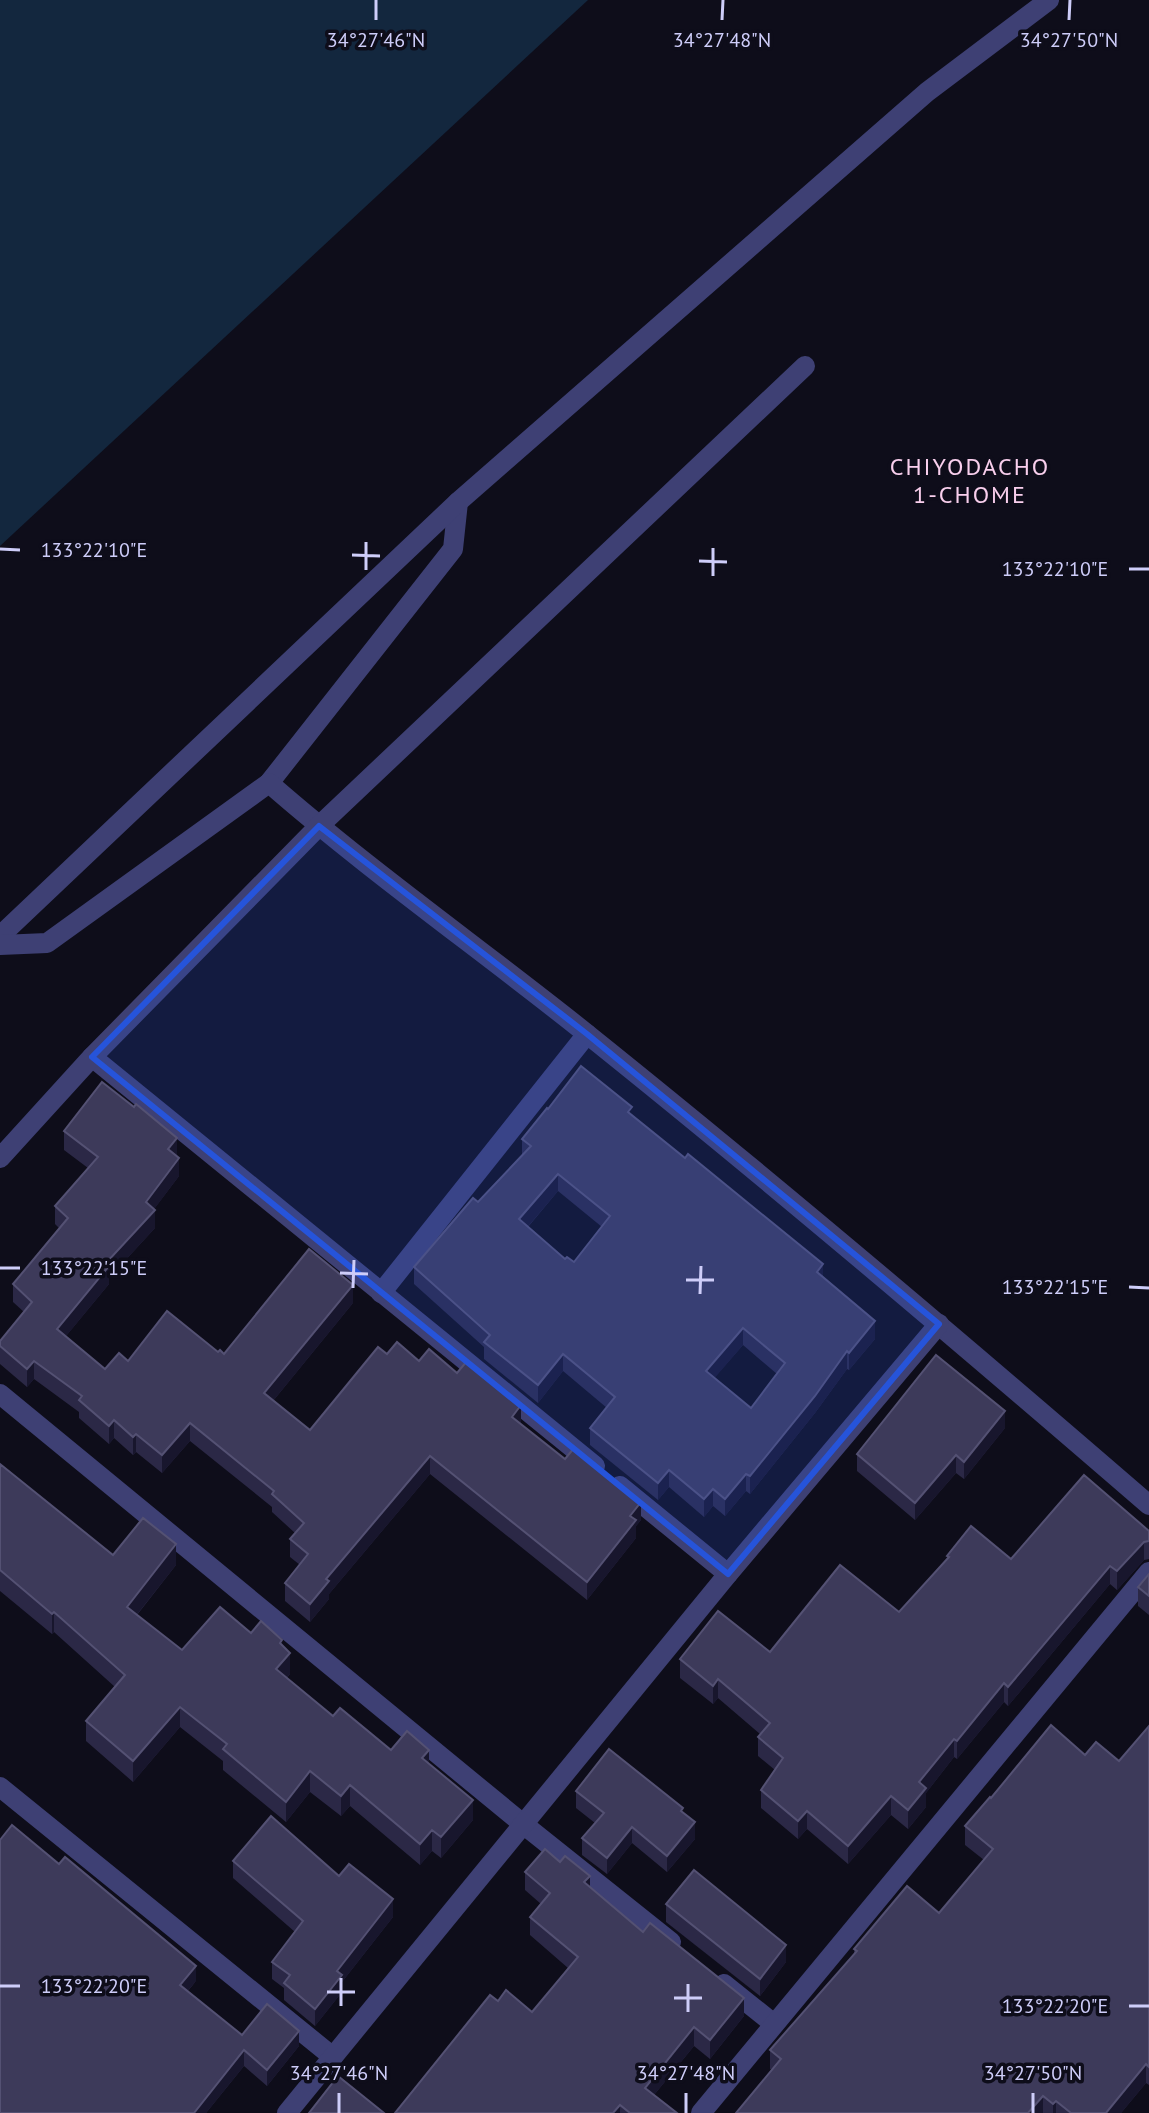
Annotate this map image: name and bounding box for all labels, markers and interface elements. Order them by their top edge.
text: 34°27'46"N [327,27,425,53]
text: 34°27'48"N [673,27,771,53]
text: 34°27'50"N [1020,27,1118,53]
district label: CHIYODACHO 1-CHOME [890,451,1050,510]
text: 133°22'10"E [41,537,147,563]
text: 133°22'10"E [1002,556,1108,582]
text: 133°22'15"E [41,1255,147,1281]
text: 133°22'15"E [1002,1274,1108,1300]
text: 133°22'20"E [41,1973,147,1999]
text: 133°22'20"E [1002,1993,1108,2019]
text: 34°27'46"N [290,2060,388,2086]
text: 34°27'48"N [637,2060,735,2086]
text: 34°27'50"N [984,2060,1082,2086]

